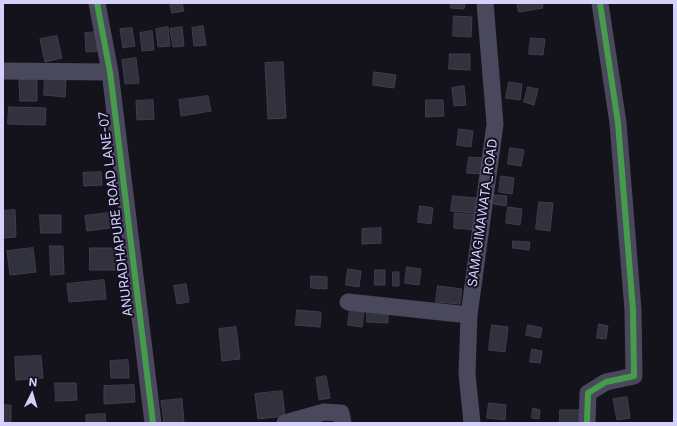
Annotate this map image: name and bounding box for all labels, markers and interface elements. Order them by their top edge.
street label: ANURADHAPURE ROAD LANE-07 [96,110,136,318]
street label: SAMAGIMAWATA_ROAD [465,138,501,288]
north arrow [12,374,52,414]
text: N [28,375,38,389]

